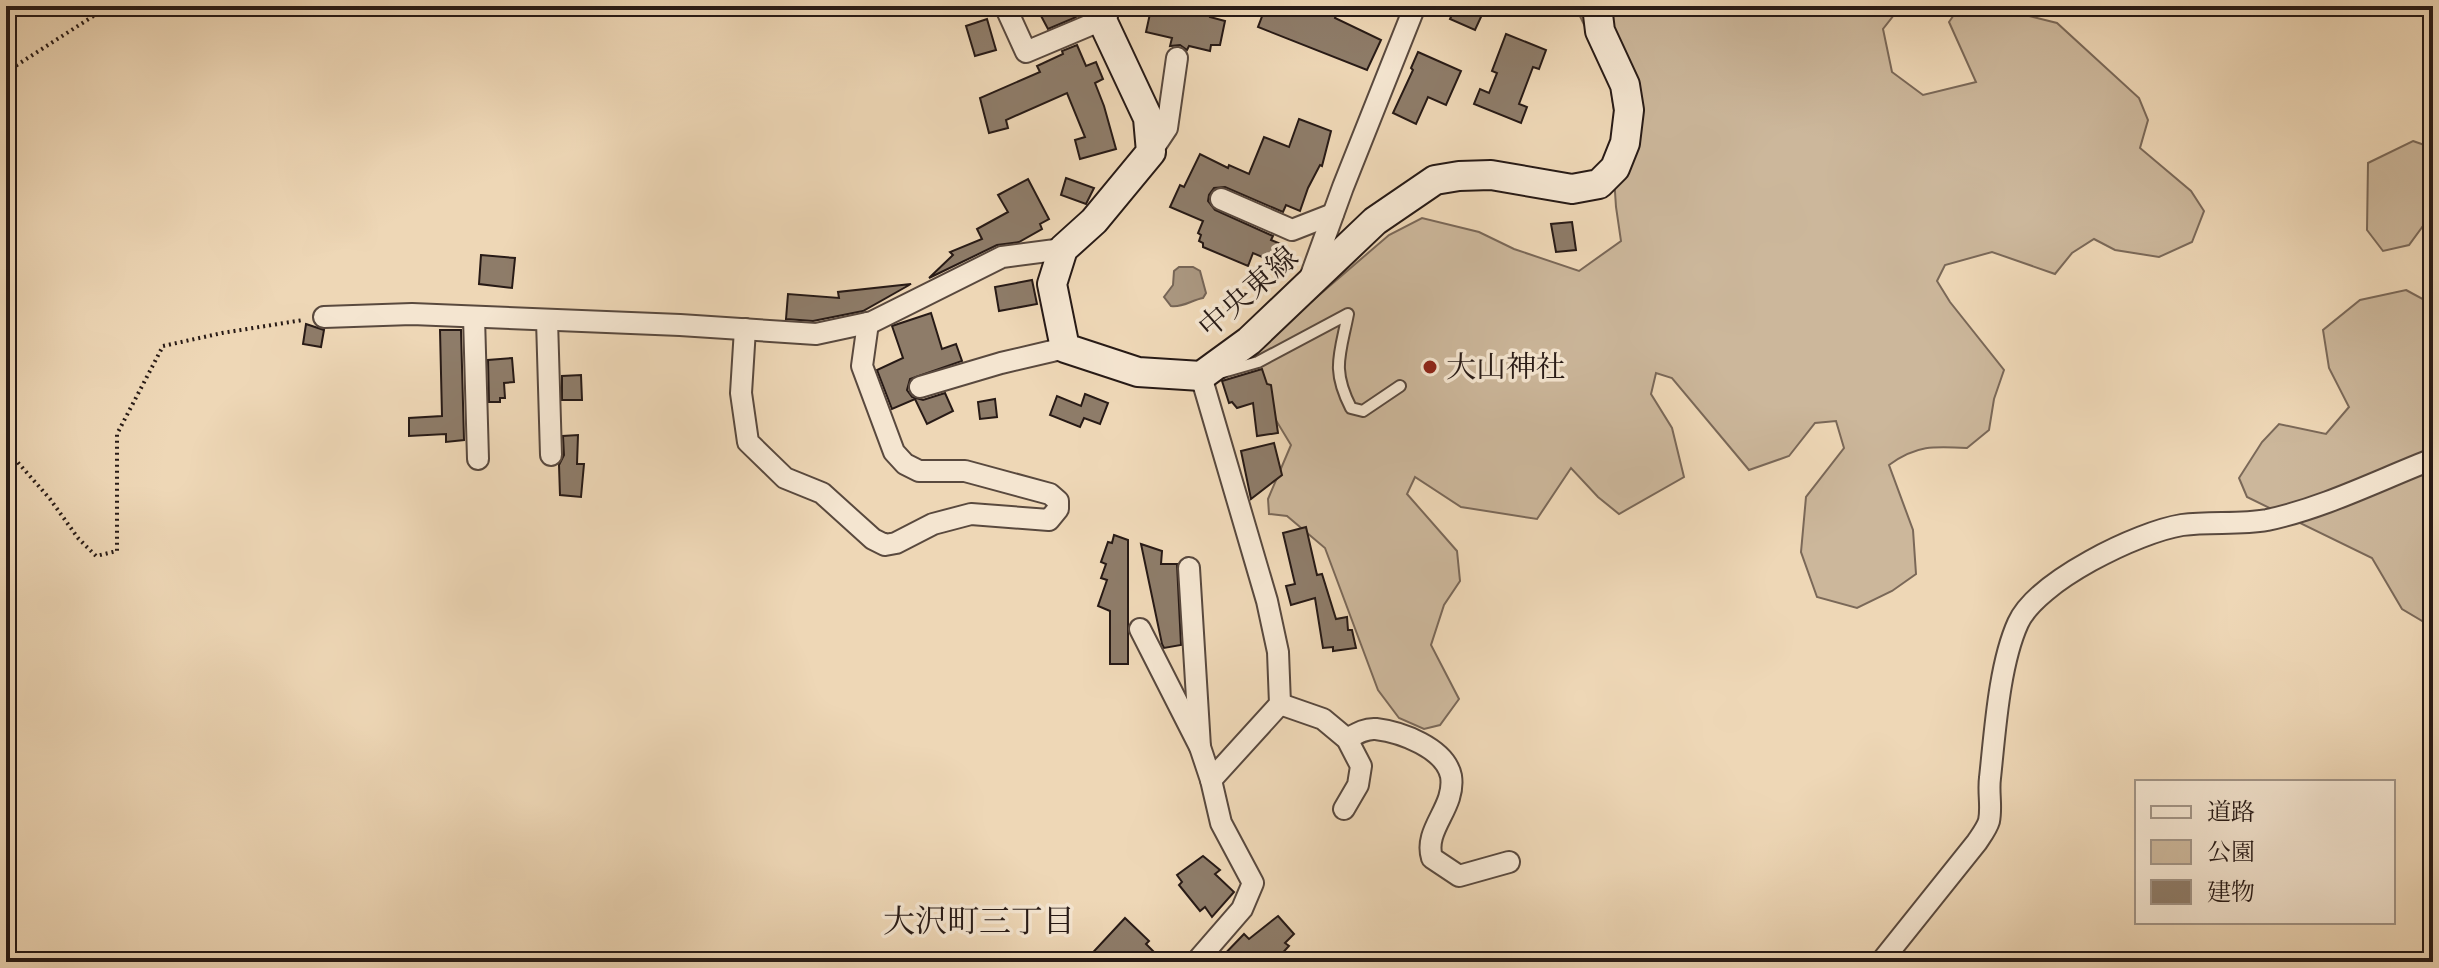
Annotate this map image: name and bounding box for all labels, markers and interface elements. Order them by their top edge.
street label: 中央東線 [1192,240,1307,347]
place label: 大山神社 [1446,350,1566,388]
marker: 大山神社 [1421,358,1439,376]
legend [2135,780,2395,924]
text: 道路 [2207,798,2255,829]
text: 公園 [2207,838,2255,869]
text: 建物 [2207,878,2255,909]
district label: 大沢町三丁目 [883,903,1075,944]

